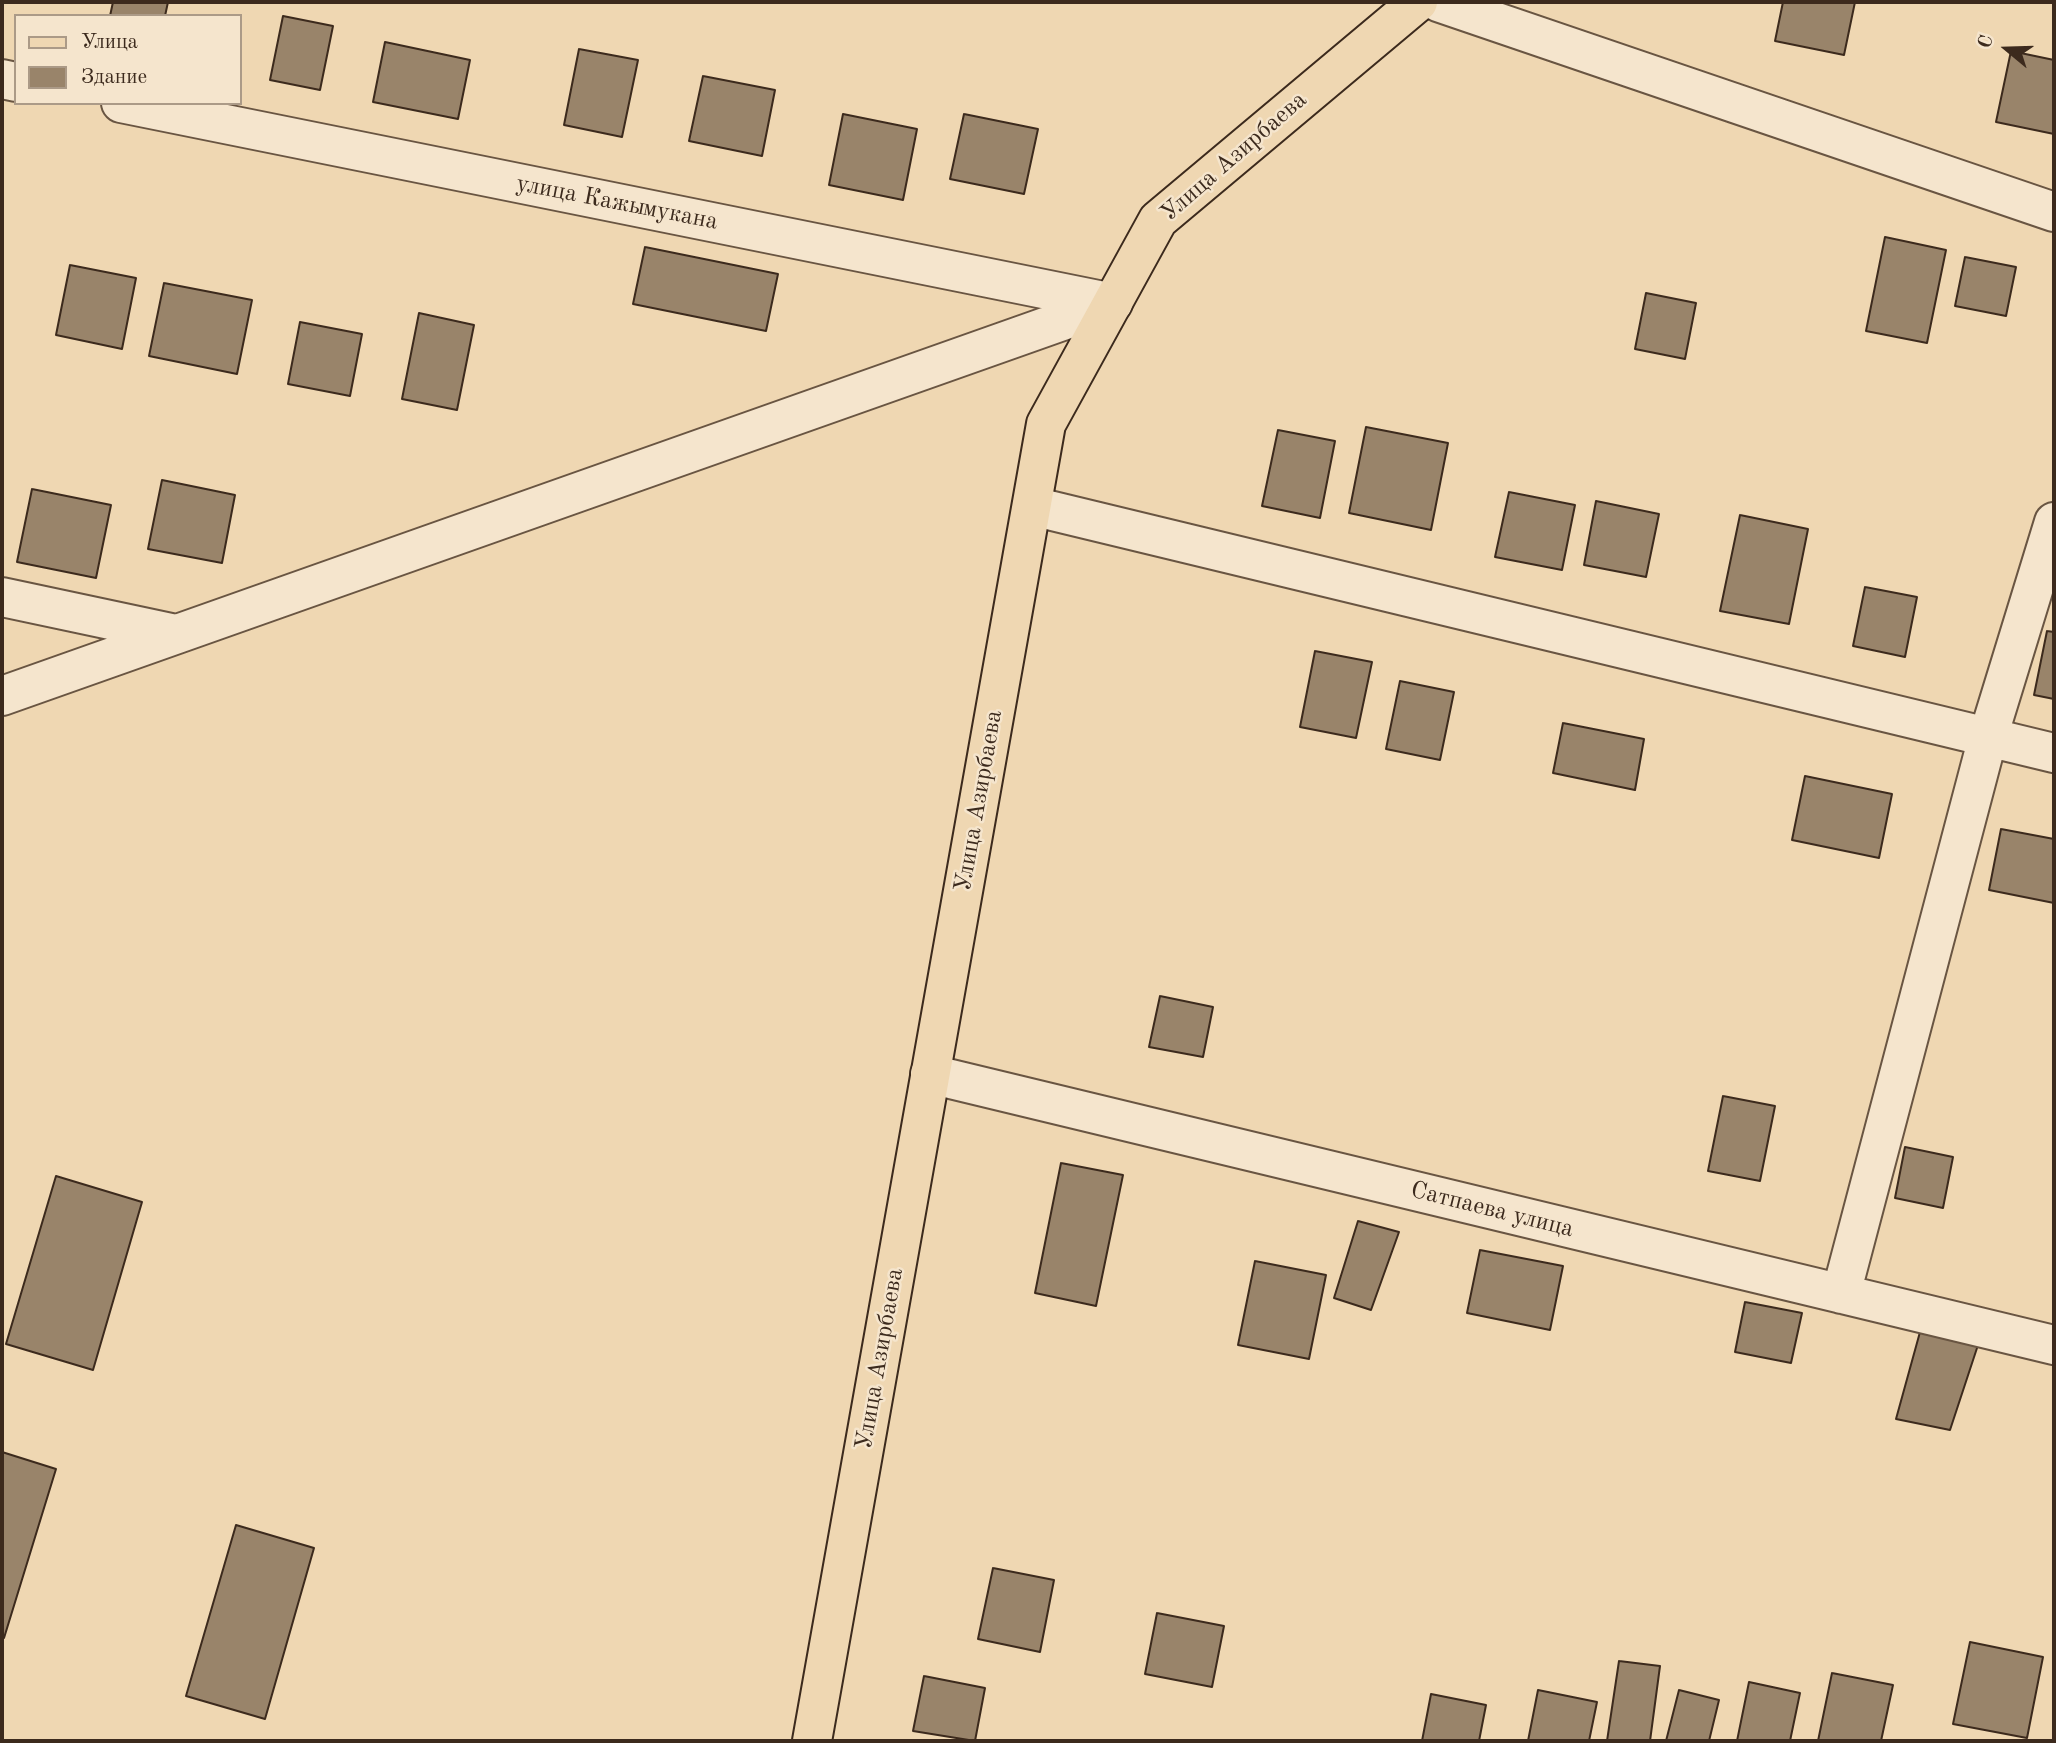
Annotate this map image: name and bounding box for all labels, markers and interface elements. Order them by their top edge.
legend [14,14,242,105]
north arrow [1972,14,2042,84]
text: Улица [81,32,138,53]
text: С [1976,33,1998,51]
text: Здание [81,67,147,88]
street label: Улица Азирбаева [1155,86,1313,228]
street label: улица Кажымукана [514,169,720,237]
street label: Улица Азирбаева [949,708,1009,894]
street label: Сатпаева улица [1408,1176,1576,1244]
street label: Улица Азирбаева [850,1266,910,1452]

